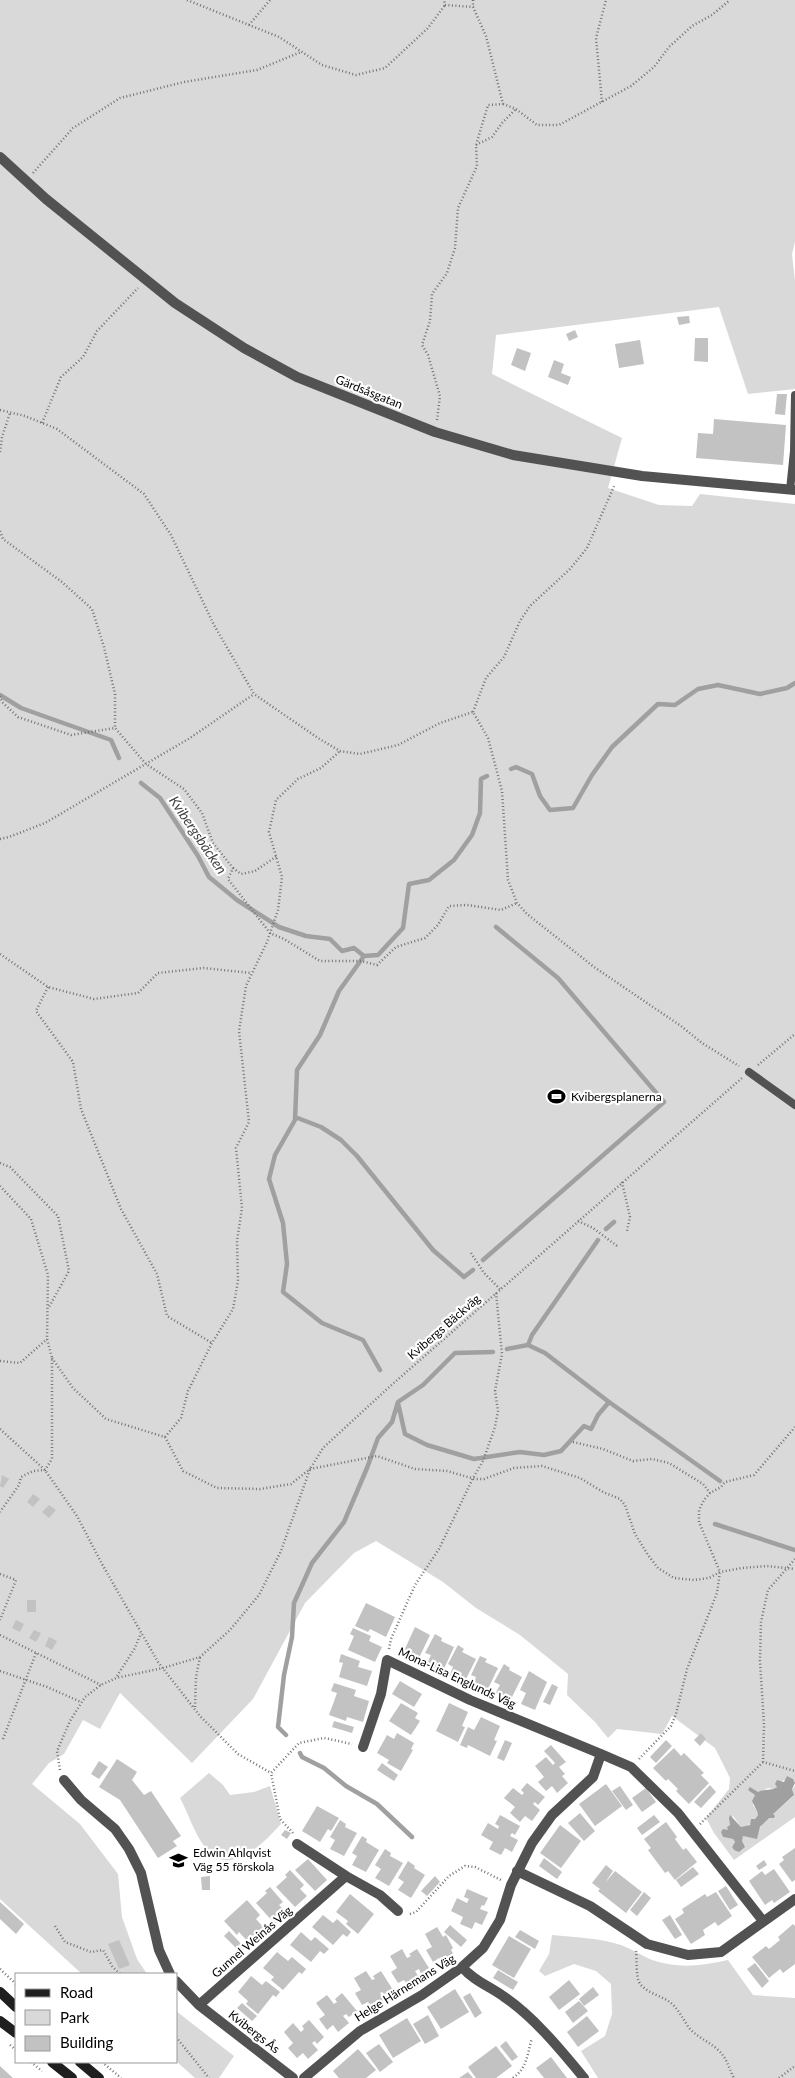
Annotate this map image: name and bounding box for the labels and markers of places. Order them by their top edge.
sports icon: Kvibergsplanerna [547,1087,567,1107]
place label: Kvibergsplanerna [571,1089,662,1104]
place label: Edwin Ahlqvist Väg 55 förskola [193,1845,274,1874]
school or university icon: Edwin Ahlqvist Väg 55 förskola [169,1850,189,1870]

